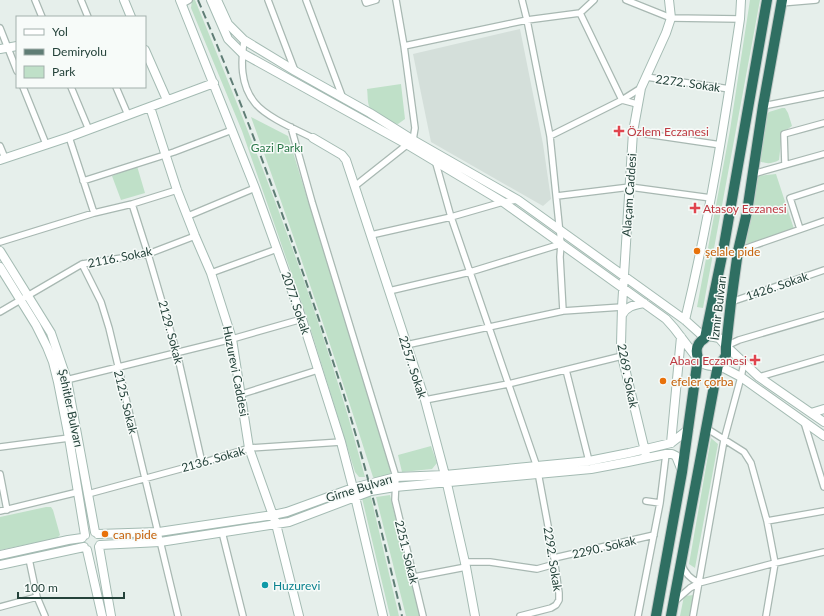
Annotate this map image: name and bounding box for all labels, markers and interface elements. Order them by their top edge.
legend [16,16,146,88]
text: Yol [52,24,68,39]
text: Demiryolu [52,44,107,59]
text: Park [52,64,76,79]
street label: 2272. Sokak [655,71,722,95]
place label: Özlem Eczanesi [627,124,709,139]
marker: Özlem Eczanesi [614,126,624,136]
park label: Gazi Parkı [251,140,303,155]
street label: Alaçam Caddesi [619,153,639,237]
place label: Atasoy Eczanesi [703,201,787,216]
marker: Atasoy Eczanesi [690,203,700,213]
street label: 2116. Sokak [87,243,154,271]
place label: şelale pide [705,244,760,259]
marker: şelale pide [692,246,702,256]
street label: 1426. Sokak [744,268,811,304]
street label: 2077. Sokak [278,270,314,337]
street label: İzmir Bulvarı [707,275,729,341]
street label: 2129. Sokak [155,299,187,366]
street label: Huzurevi Caddesi [220,324,252,418]
street label: 2257. Sokak [396,334,430,401]
street label: 2269. Sokak [614,343,642,410]
place label: Abacı Eczanesi [670,353,747,368]
marker: Abacı Eczanesi [750,355,760,365]
street label: Şehitler Bulvarı [55,368,87,448]
street label: 2125. Sokak [111,369,141,436]
place label: efeler çorba [671,374,733,389]
marker: efeler çorba [658,376,668,386]
street label: 2136. Sokak [180,443,247,475]
street label: Girne Bulvarı [324,471,394,505]
street label: 2251. Sokak [392,519,422,586]
street label: 2292. Sokak [540,526,566,593]
place label: can pide [113,527,157,542]
marker: can pide [100,529,110,539]
street label: 2290. Sokak [571,532,638,562]
scale bar [18,574,124,600]
place label: Huzurevi [273,578,320,593]
text: 100 m [24,580,58,595]
marker: Huzurevi [260,580,270,590]

